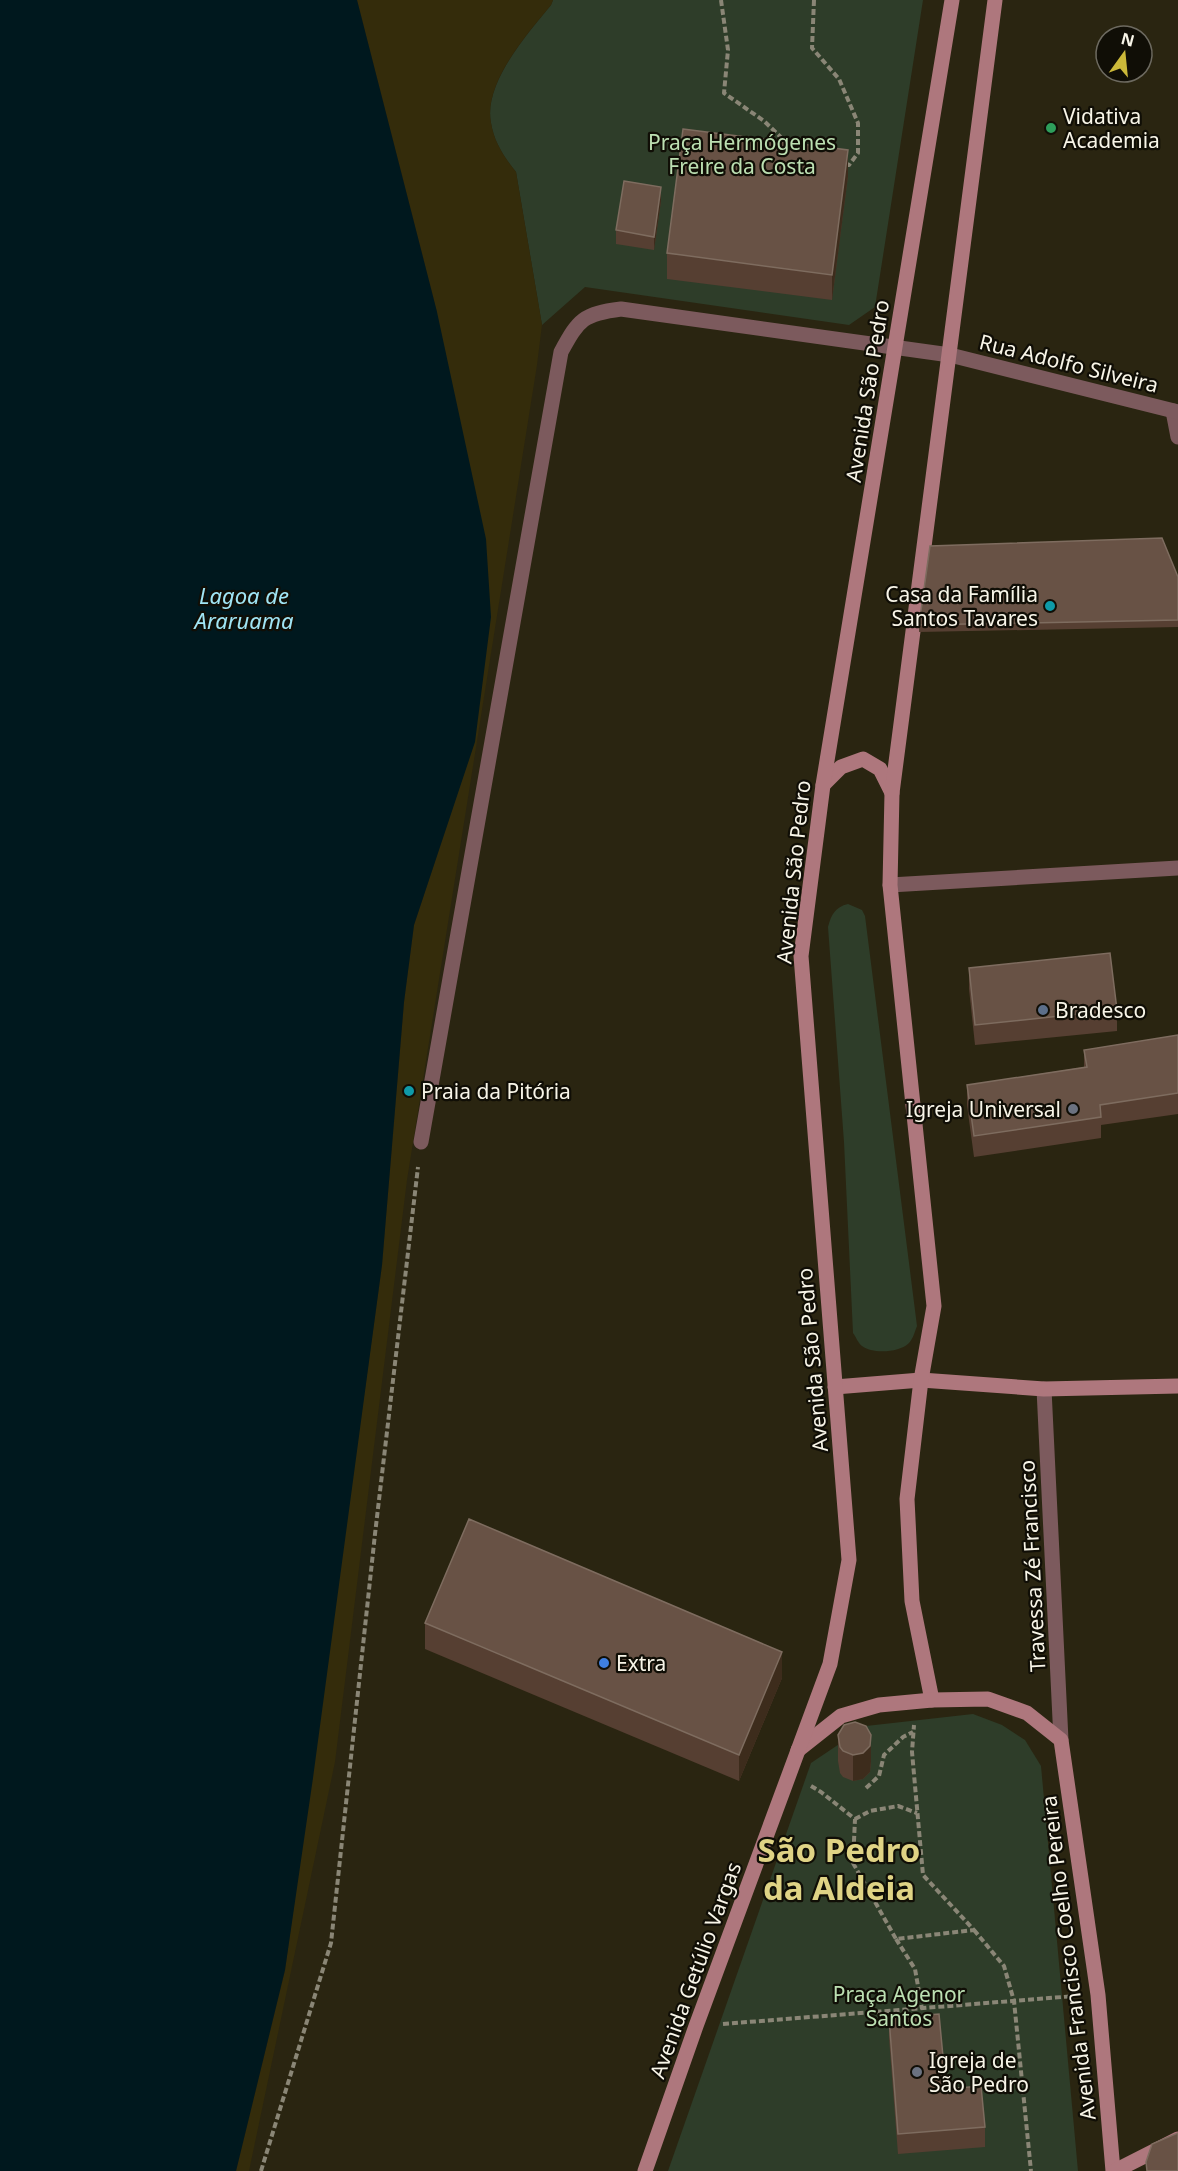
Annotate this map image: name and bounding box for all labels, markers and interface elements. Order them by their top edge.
north arrow [1094,24,1154,84]
text: N [1119,27,1137,52]
place label: Vidativa Academia [1063,102,1160,154]
marker: Vidativa Academia [1044,121,1058,135]
park label: Praça Hermógenes Freire da Costa [648,128,836,180]
street label: Avenida São Pedro [839,298,895,484]
street label: Rua Adolfo Silveira [977,327,1161,399]
water label: Lagoa de Araruama [193,580,294,635]
place label: Casa da Família Santos Tavares [885,580,1038,632]
marker: Casa da Família Santos Tavares [1043,599,1057,613]
street label: Avenida São Pedro [769,779,817,965]
place label: Bradesco [1055,996,1146,1024]
marker: Bradesco [1036,1003,1050,1017]
place label: Praia da Pitória [421,1077,571,1105]
marker: Praia da Pitória [402,1084,416,1098]
place label: Igreja Universal [906,1095,1061,1123]
marker: Igreja Universal [1066,1102,1080,1116]
street label: Avenida São Pedro [790,1267,834,1453]
street label: Travessa Zé Francisco [1012,1459,1052,1673]
place label: Extra [616,1649,666,1677]
marker: Extra [597,1656,611,1670]
street label: Avenida Francisco Coelho Pereira [1034,1794,1102,2122]
district label: São Pedro da Aldeia [758,1827,920,1910]
street label: Avenida Getúlio Vargas [643,1858,747,2082]
park label: Praça Agenor Santos [833,1980,966,2032]
place label: Igreja de São Pedro [929,2046,1029,2098]
marker: Igreja de São Pedro [910,2065,924,2079]

